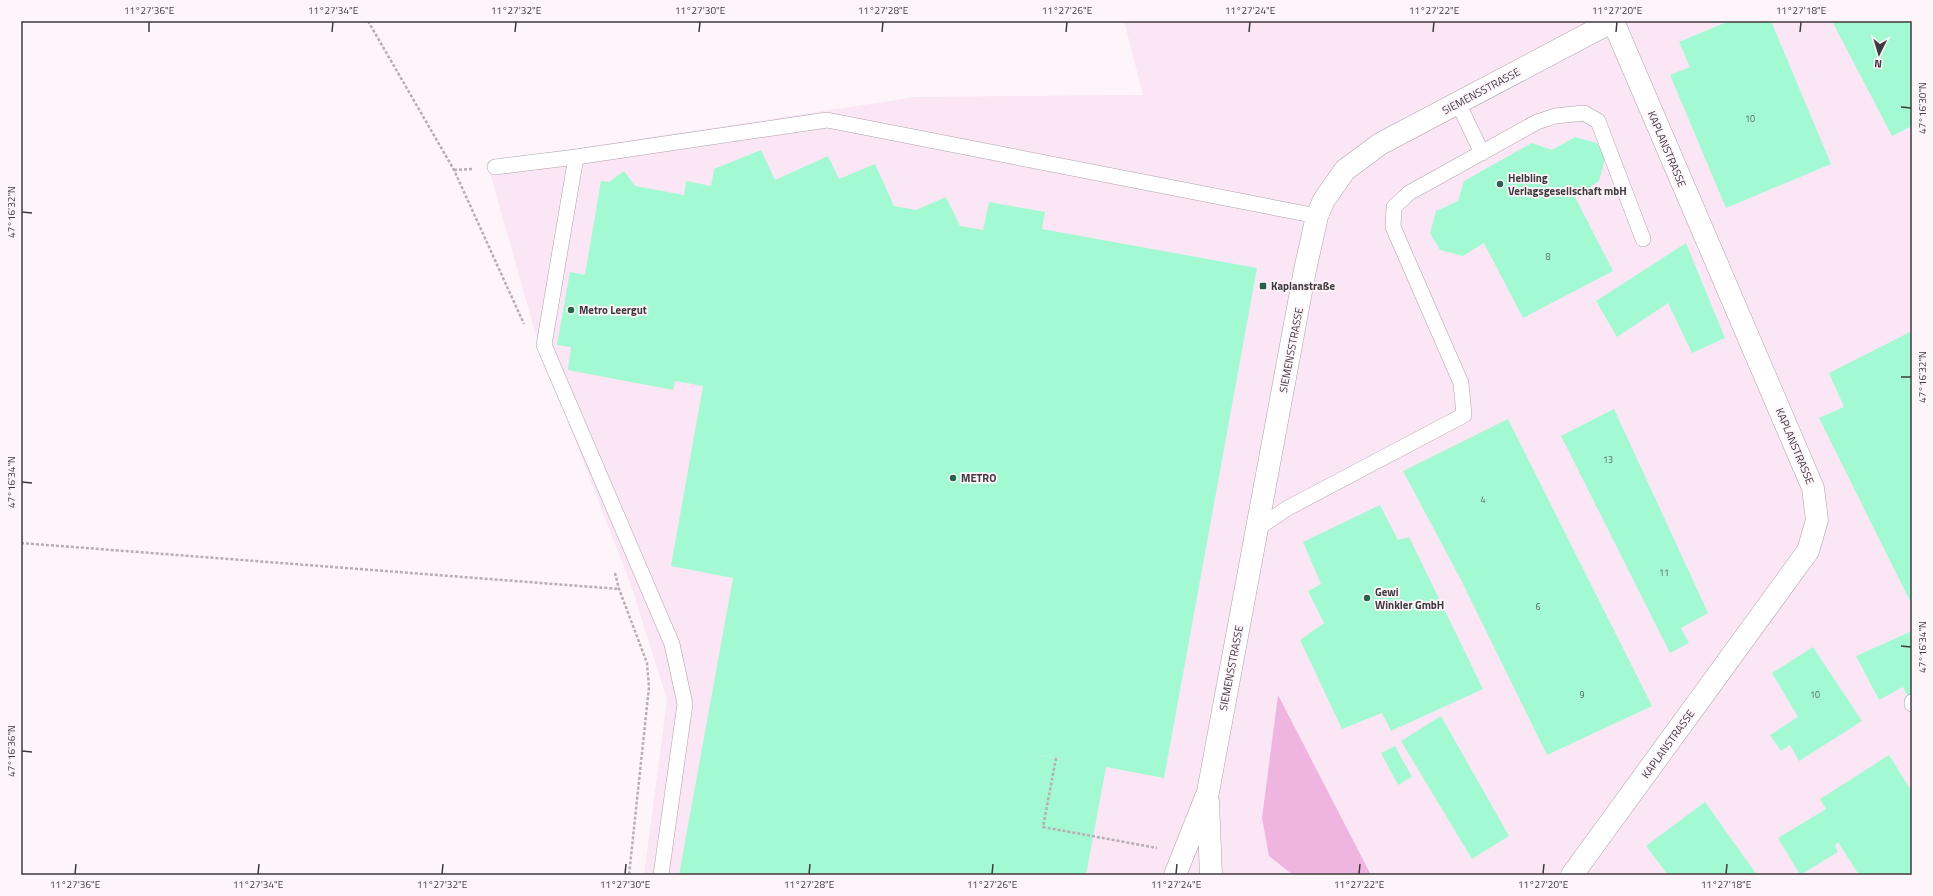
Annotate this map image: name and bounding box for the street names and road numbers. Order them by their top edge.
street label: SIEMENSSTRASSE [1439,64,1523,118]
street label: KAPLANSTRASSE [1644,108,1690,190]
street label: SIEMENSSTRASSE [1275,306,1307,394]
street label: KAPLANSTRASSE [1772,405,1818,487]
street label: SIEMENSSTRASSE [1215,624,1247,712]
street label: KAPLANSTRASSE [1638,706,1698,782]

